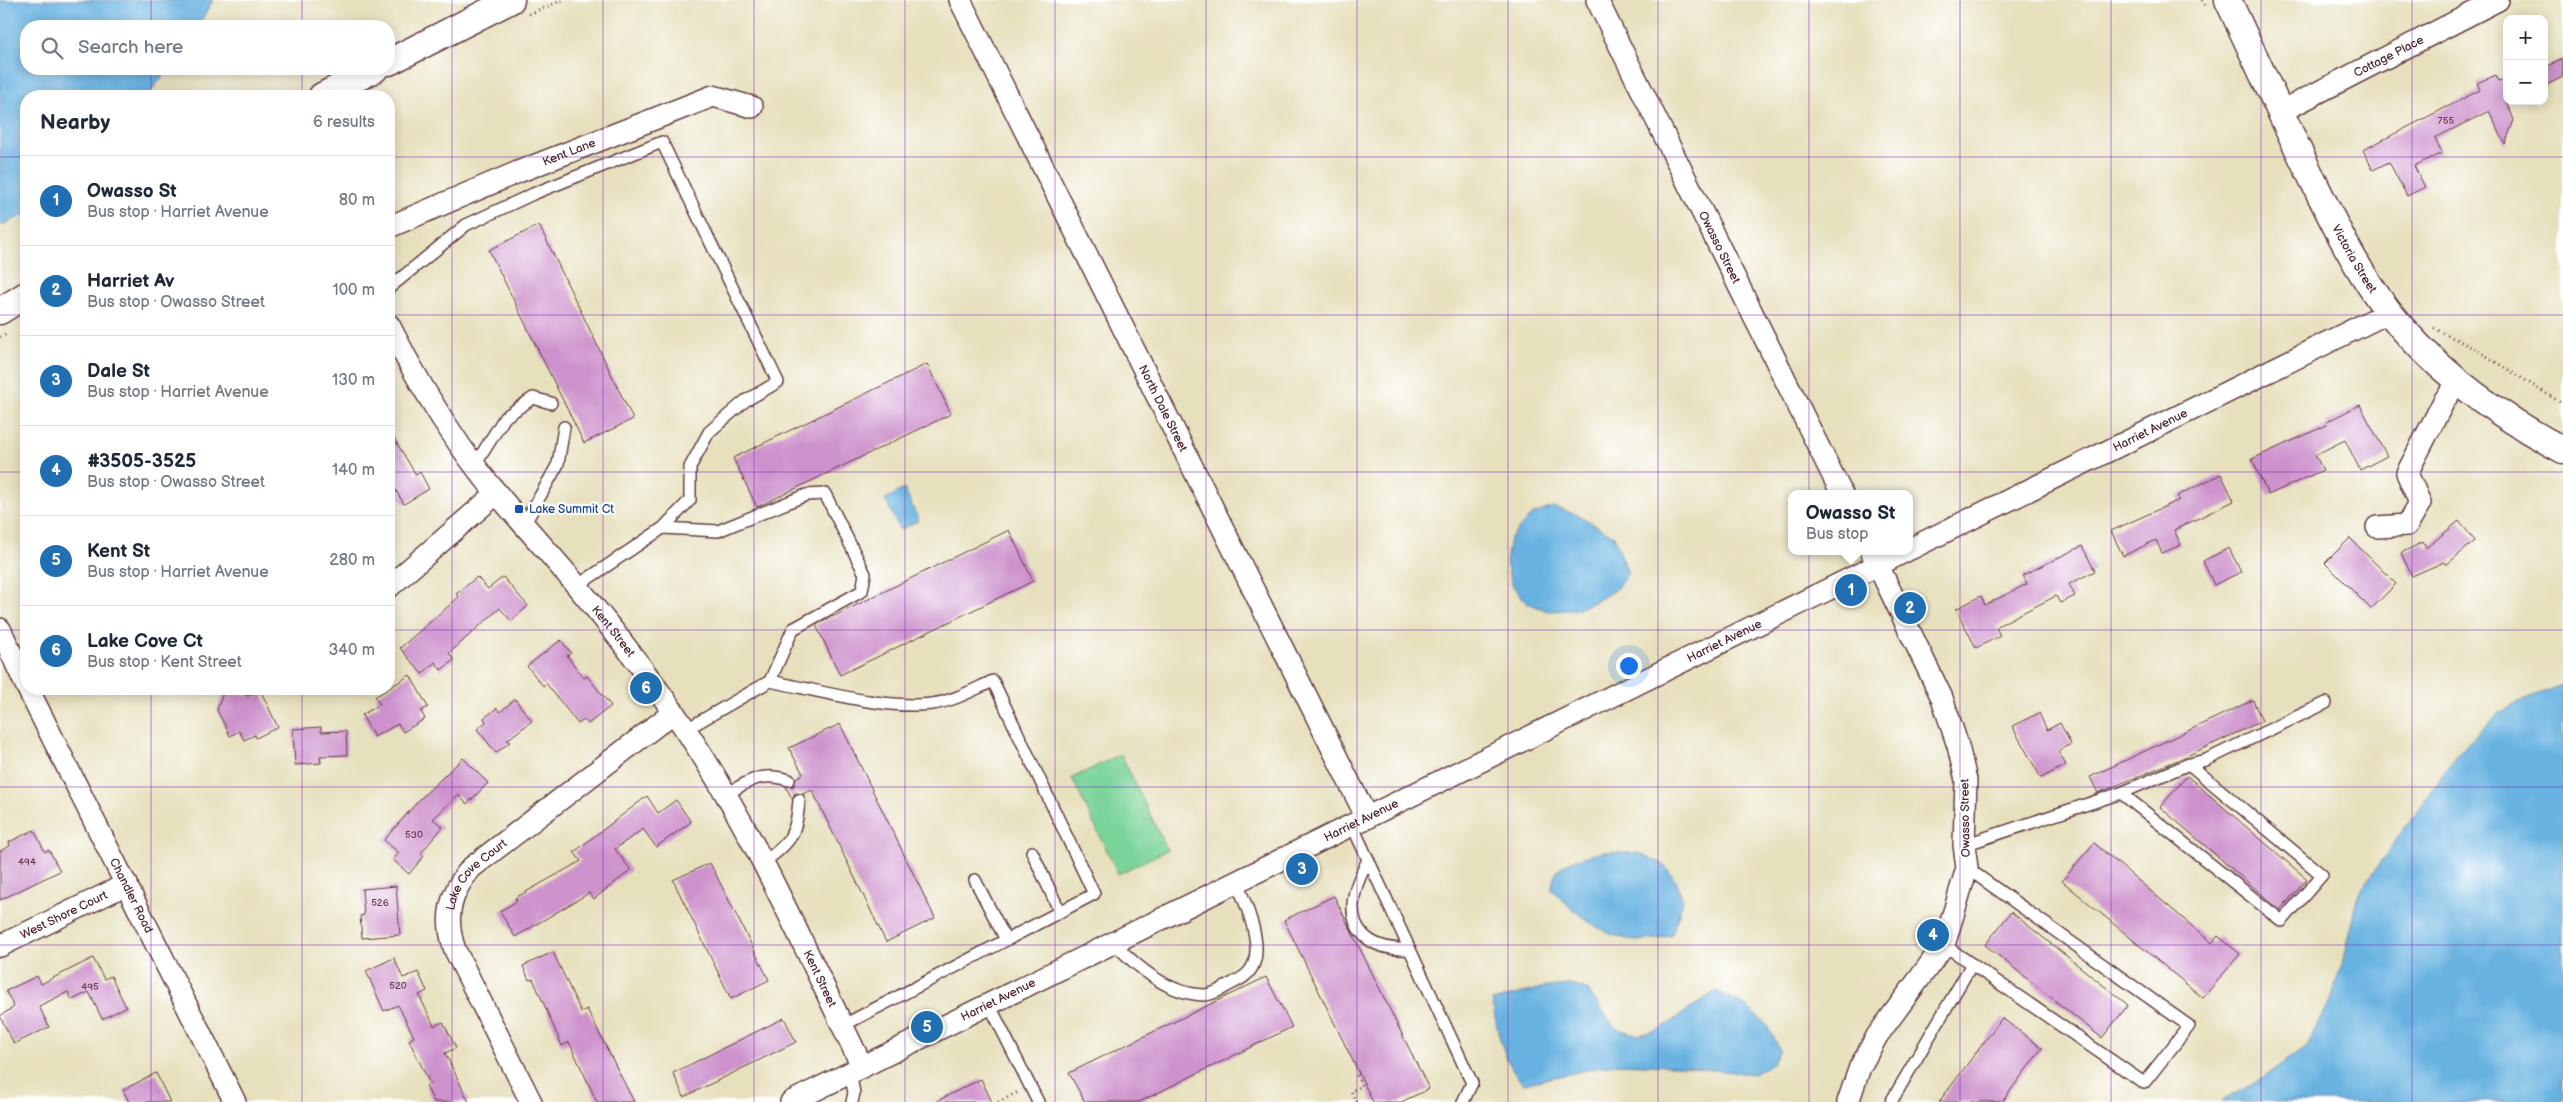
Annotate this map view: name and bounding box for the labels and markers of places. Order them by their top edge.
place label: Lake Summit Ct [529,502,614,517]
marker: Lake Summit Ct [513,503,525,515]
pin: 1 [1835,571,1867,609]
pin: 2 [1894,589,1926,627]
pin: 6 [630,669,662,707]
pin: 3 [1286,850,1318,888]
pin: 4 [1917,916,1949,954]
pin: 5 [911,1008,943,1046]

